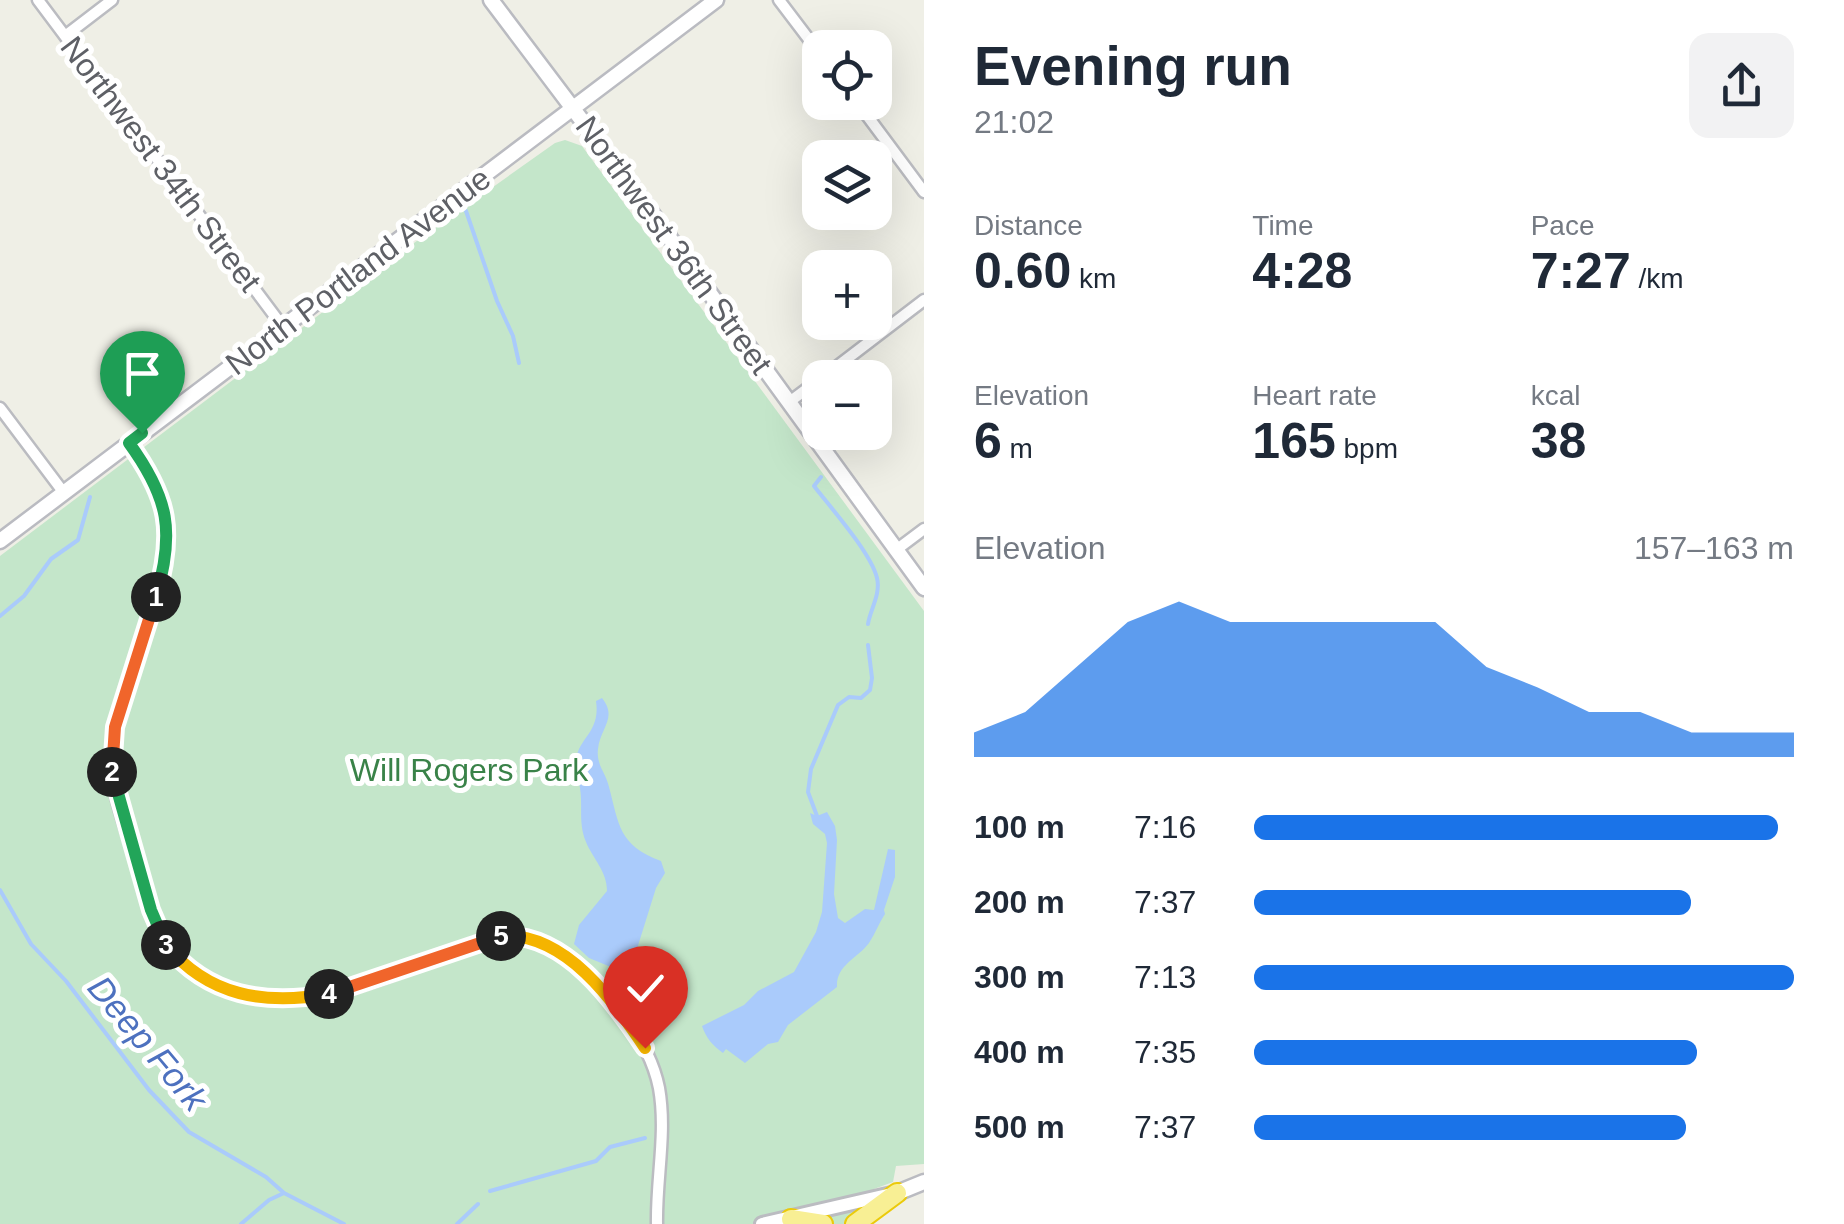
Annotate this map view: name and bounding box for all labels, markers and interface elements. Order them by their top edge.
street label: Northwest 34th Street [53,30,269,299]
map controls [802,30,892,450]
button: locate [802,30,892,120]
button: share [1689,33,1794,138]
text: Evening run [974,35,1292,97]
text: 21:02 [974,104,1054,140]
street label: Northwest 36th Street [568,109,780,381]
button: layers [802,140,892,230]
street label: North Portland Avenue [219,160,497,382]
text: Distance [974,210,1083,241]
text: Time [1252,210,1314,241]
text: Pace [1531,210,1594,241]
text: 0.60 [974,243,1071,299]
text: 4:28 [1252,243,1352,299]
text: 7:27 [1531,243,1631,299]
button: + [802,250,892,340]
text: km [1071,263,1116,294]
text: /km [1631,263,1684,294]
pin [100,331,185,434]
icon: arrive [115,346,170,401]
button: − [802,360,892,450]
text: Elevation [974,380,1089,411]
text: Heart rate [1252,380,1377,411]
text: kcal [1531,380,1580,411]
text: 6 [974,413,1002,469]
text: 165 [1252,413,1336,469]
text: 38 [1531,413,1586,469]
text: m [1002,433,1033,464]
text: bpm [1336,433,1398,464]
text: Elevation [974,530,1106,566]
text: 157–163 m [1634,530,1794,566]
pin: 1 [131,572,181,622]
text: 1 [148,581,164,612]
pin: 2 [87,747,137,797]
park label: Will Rogers Park [350,752,589,788]
text: 2 [104,756,120,787]
text: 100 m [974,809,1065,845]
text: 7:16 [1134,809,1196,845]
text: 200 m [974,884,1065,920]
text: 7:37 [1134,884,1196,920]
pin: 5 [476,911,526,961]
pin: 3 [141,920,191,970]
text: 5 [493,920,509,951]
text: 3 [158,929,174,960]
pin [603,946,688,1049]
text: 300 m [974,959,1065,995]
text: 7:13 [1134,959,1196,995]
icon: check [618,961,673,1016]
water label: Deep Fork [81,968,216,1119]
pin: 4 [304,969,354,1019]
text: 4 [321,978,337,1009]
text: 400 m [974,1034,1065,1070]
text: 7:35 [1134,1034,1196,1070]
text: 500 m [974,1109,1065,1145]
text: 7:37 [1134,1109,1196,1145]

